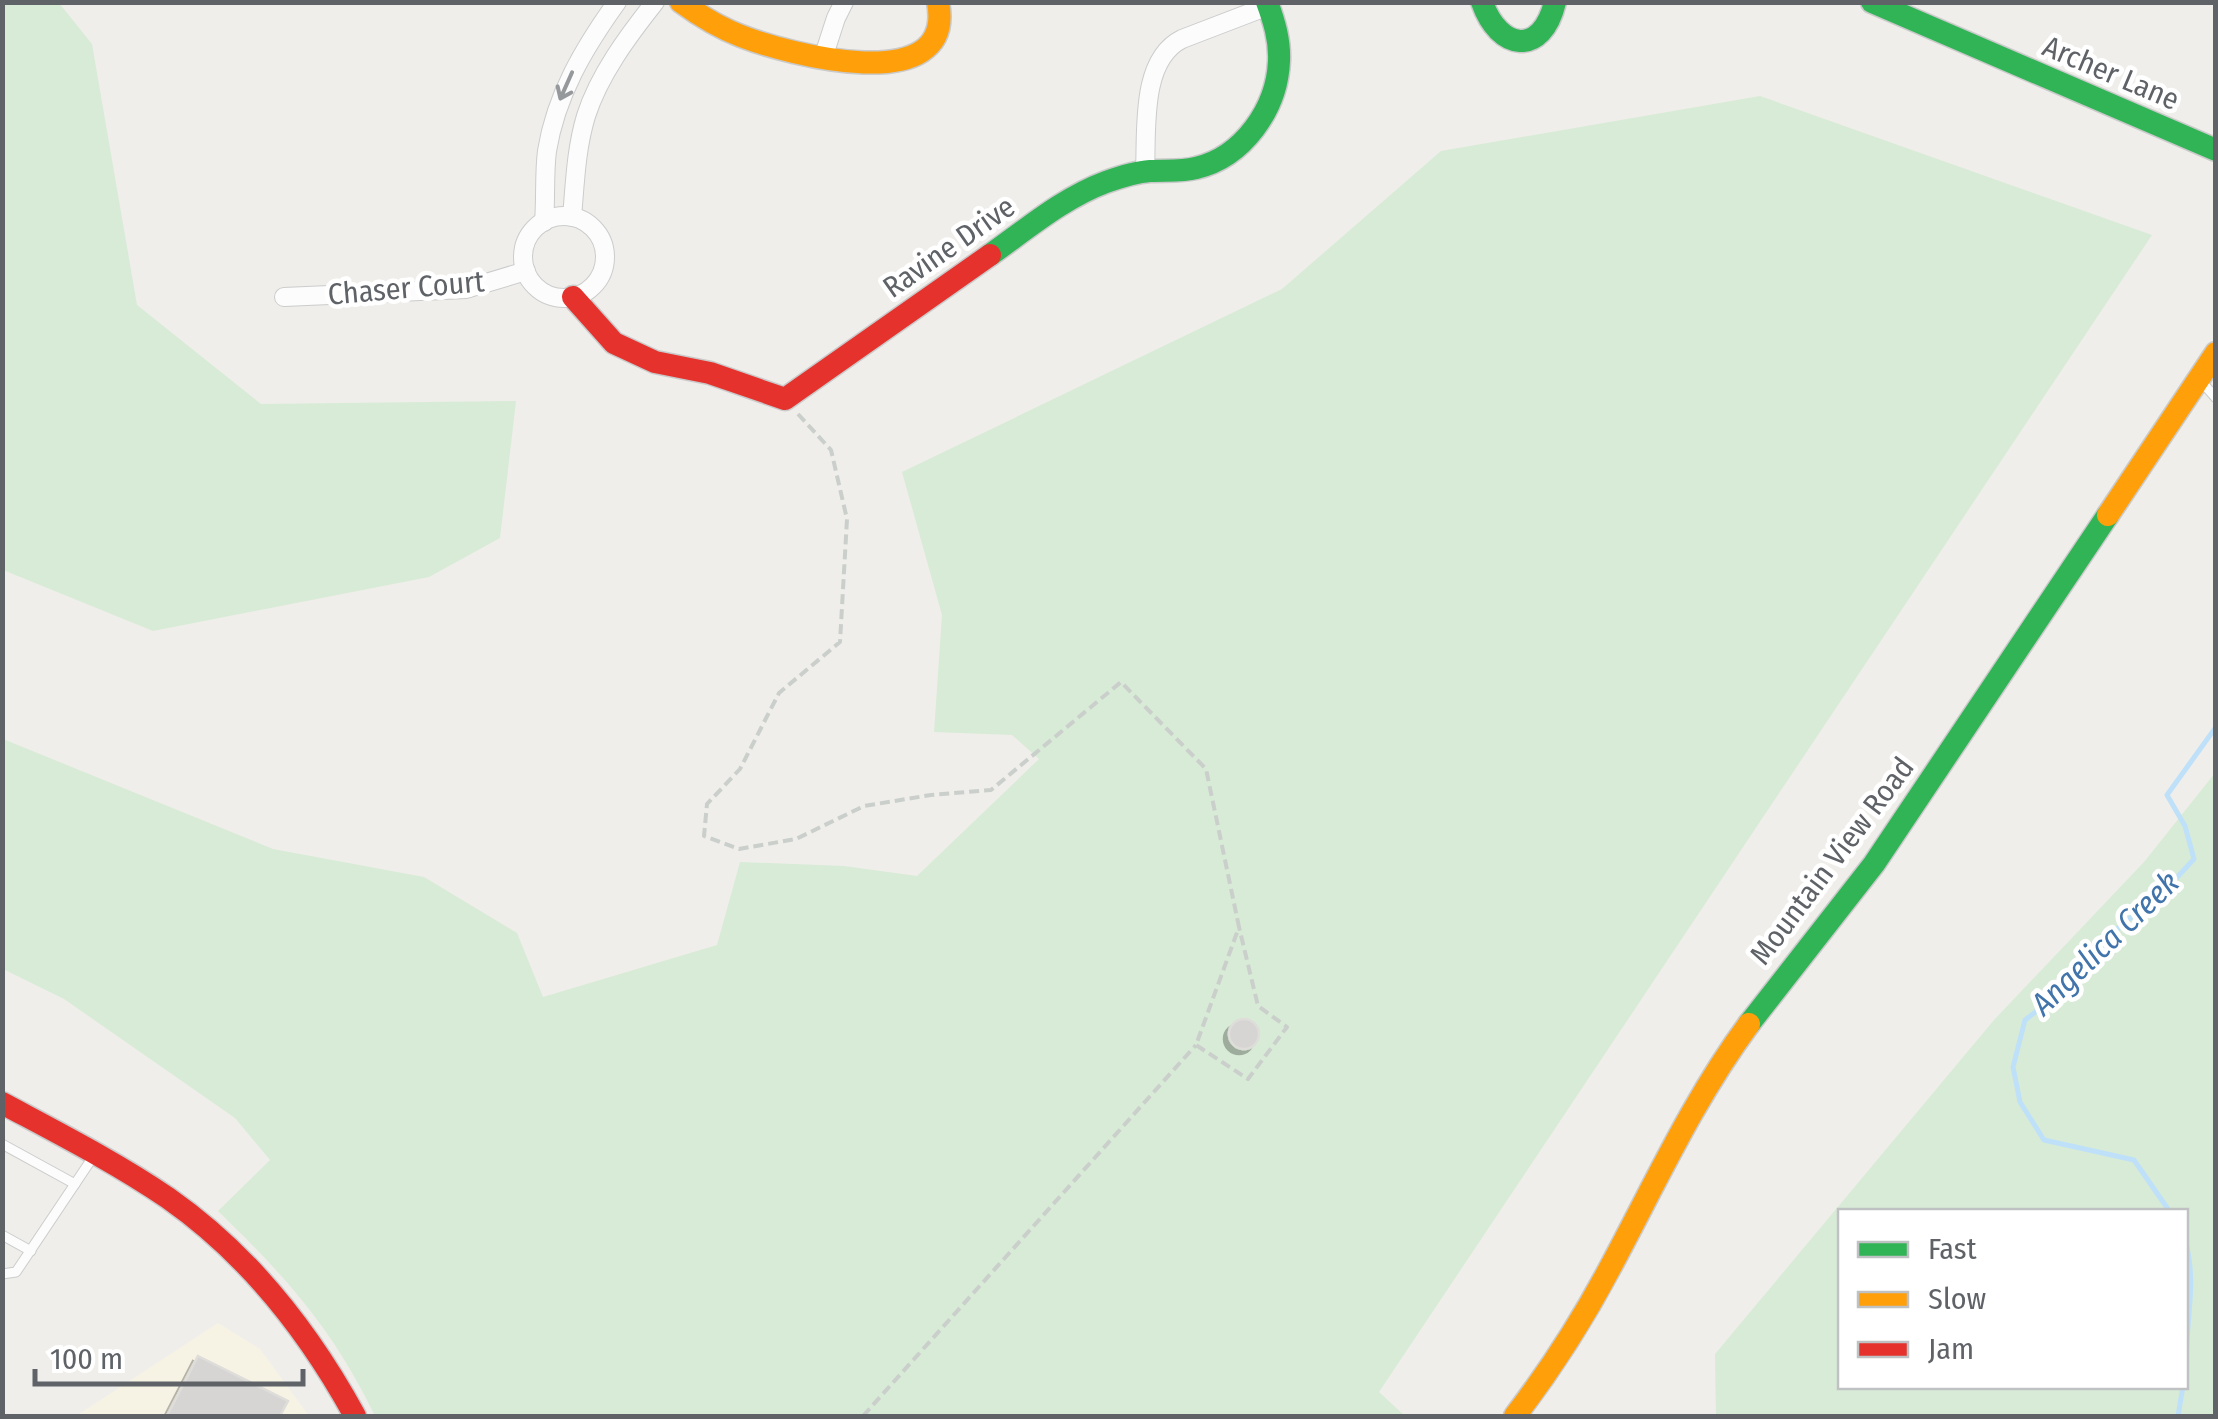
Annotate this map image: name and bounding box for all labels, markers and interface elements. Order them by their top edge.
street label: Archer Lane [2037,28,2185,118]
one-way arrow [556,70,575,100]
street label: Ravine Drive [876,189,1022,305]
street label: Chaser Court [326,263,486,313]
street label: Mountain View Road [1742,750,1922,972]
water label: Angelica Creek [2023,863,2187,1024]
legend [1838,1209,2188,1389]
text: Fast [1928,1231,1977,1267]
text: Slow [1928,1281,1986,1317]
scale bar [35,1324,302,1386]
text: Jam [1928,1331,1974,1367]
text: 100 m [50,1341,123,1377]

